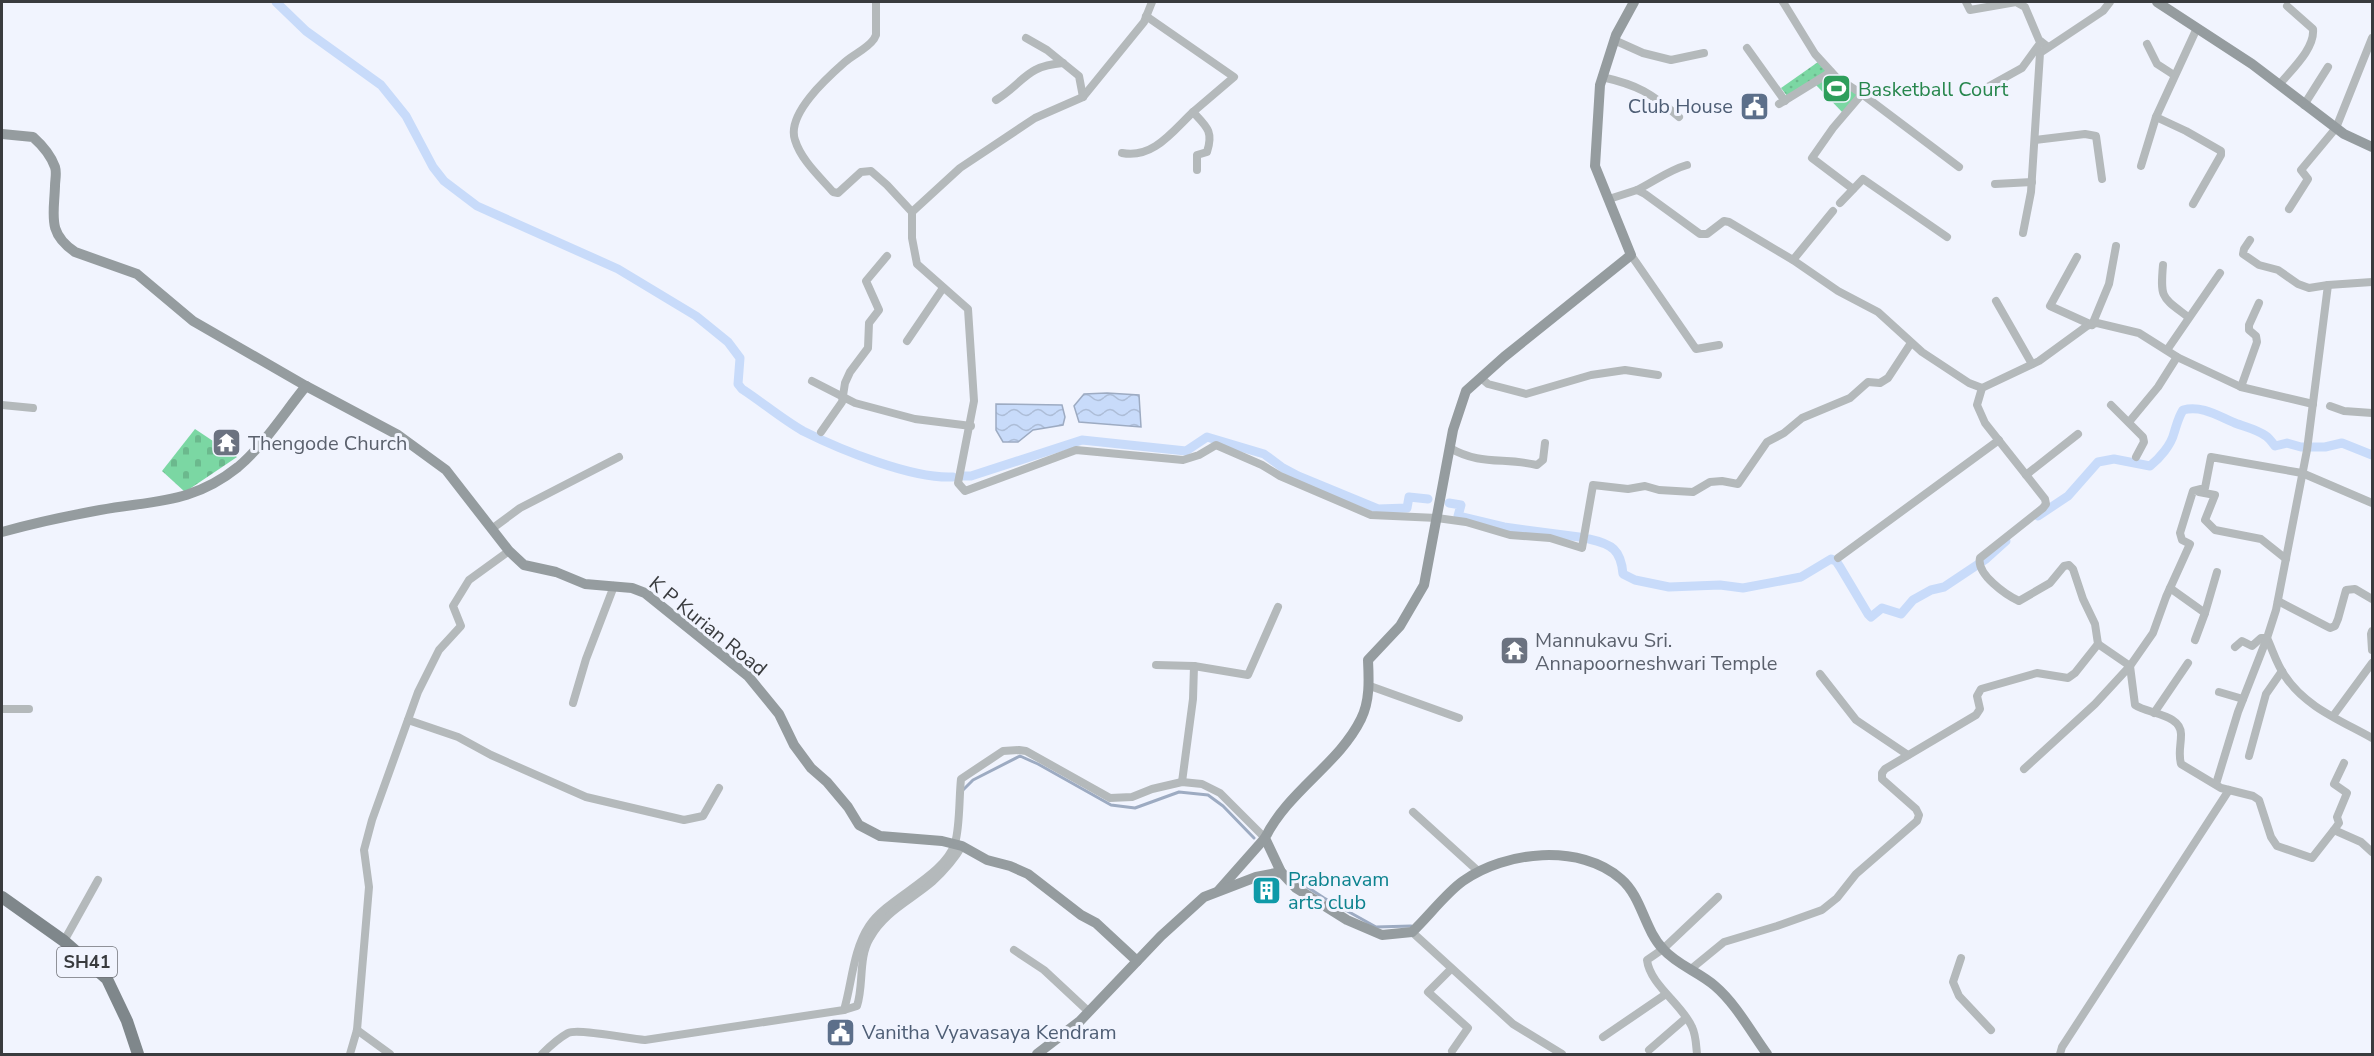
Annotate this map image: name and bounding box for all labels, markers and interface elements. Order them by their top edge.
sports icon: Basketball Court [1821,73,1853,105]
place label: Basketball Court [1858,76,2009,103]
public building icon: Club House [1738,90,1770,122]
place label: Club House [1628,93,1733,120]
temple icon: Thengode Church [211,427,243,459]
place label: Thengode Church [248,430,407,457]
street label: K P Kurian Road [643,570,773,682]
place label: Mannukavu Sri. Annapoorneshwari Temple [1535,627,1777,677]
temple icon: Mannukavu Sri. Annapoorneshwari Temple [1498,635,1530,667]
place label: Prabnavam arts club [1288,866,1389,916]
building icon: Prabnavam arts club [1251,874,1283,906]
road number: SH41 [57,947,117,977]
public building icon: Vanitha Vyavasaya Kendram [825,1016,857,1048]
place label: Vanitha Vyavasaya Kendram [861,1019,1117,1046]

